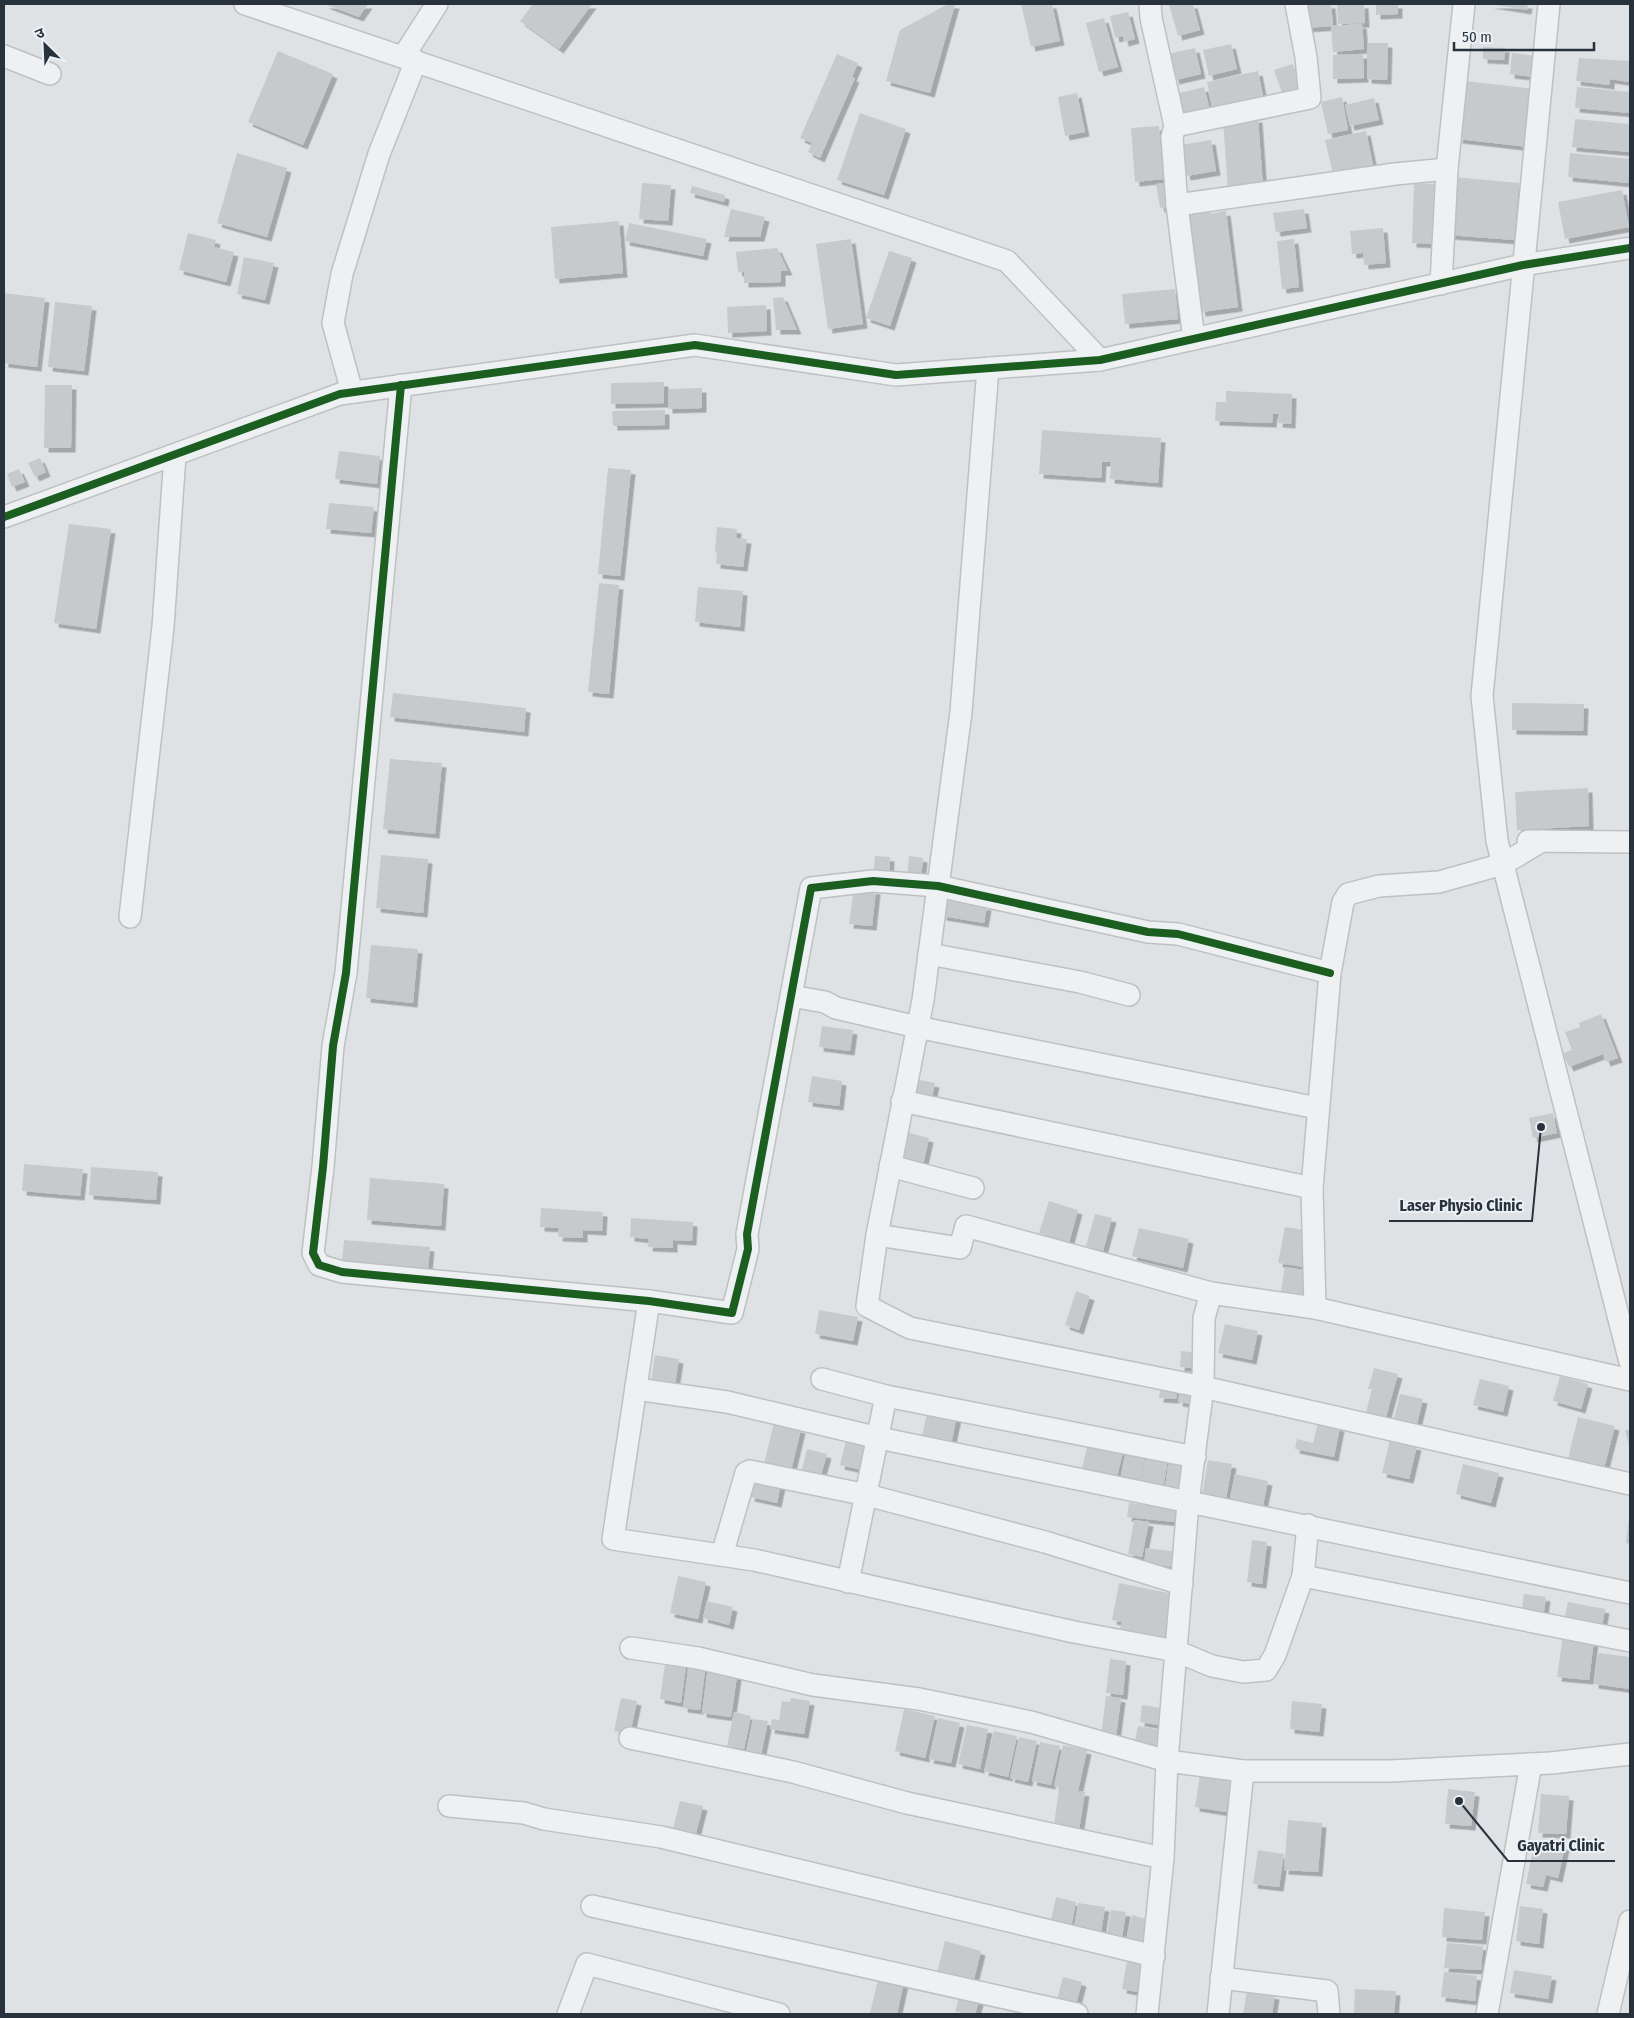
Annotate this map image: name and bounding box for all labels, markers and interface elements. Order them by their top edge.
north arrow [20,20,70,70]
scale bar [1454,20,1594,52]
text: उ [33,24,48,43]
text: 50 m [1462,28,1492,46]
callout: Laser Physio Clinic [1389,1190,1532,1221]
text: Laser Physio Clinic [1400,1196,1522,1215]
callout: Gayatri Clinic [1508,1830,1615,1861]
text: Gayatri Clinic [1517,1836,1605,1855]

